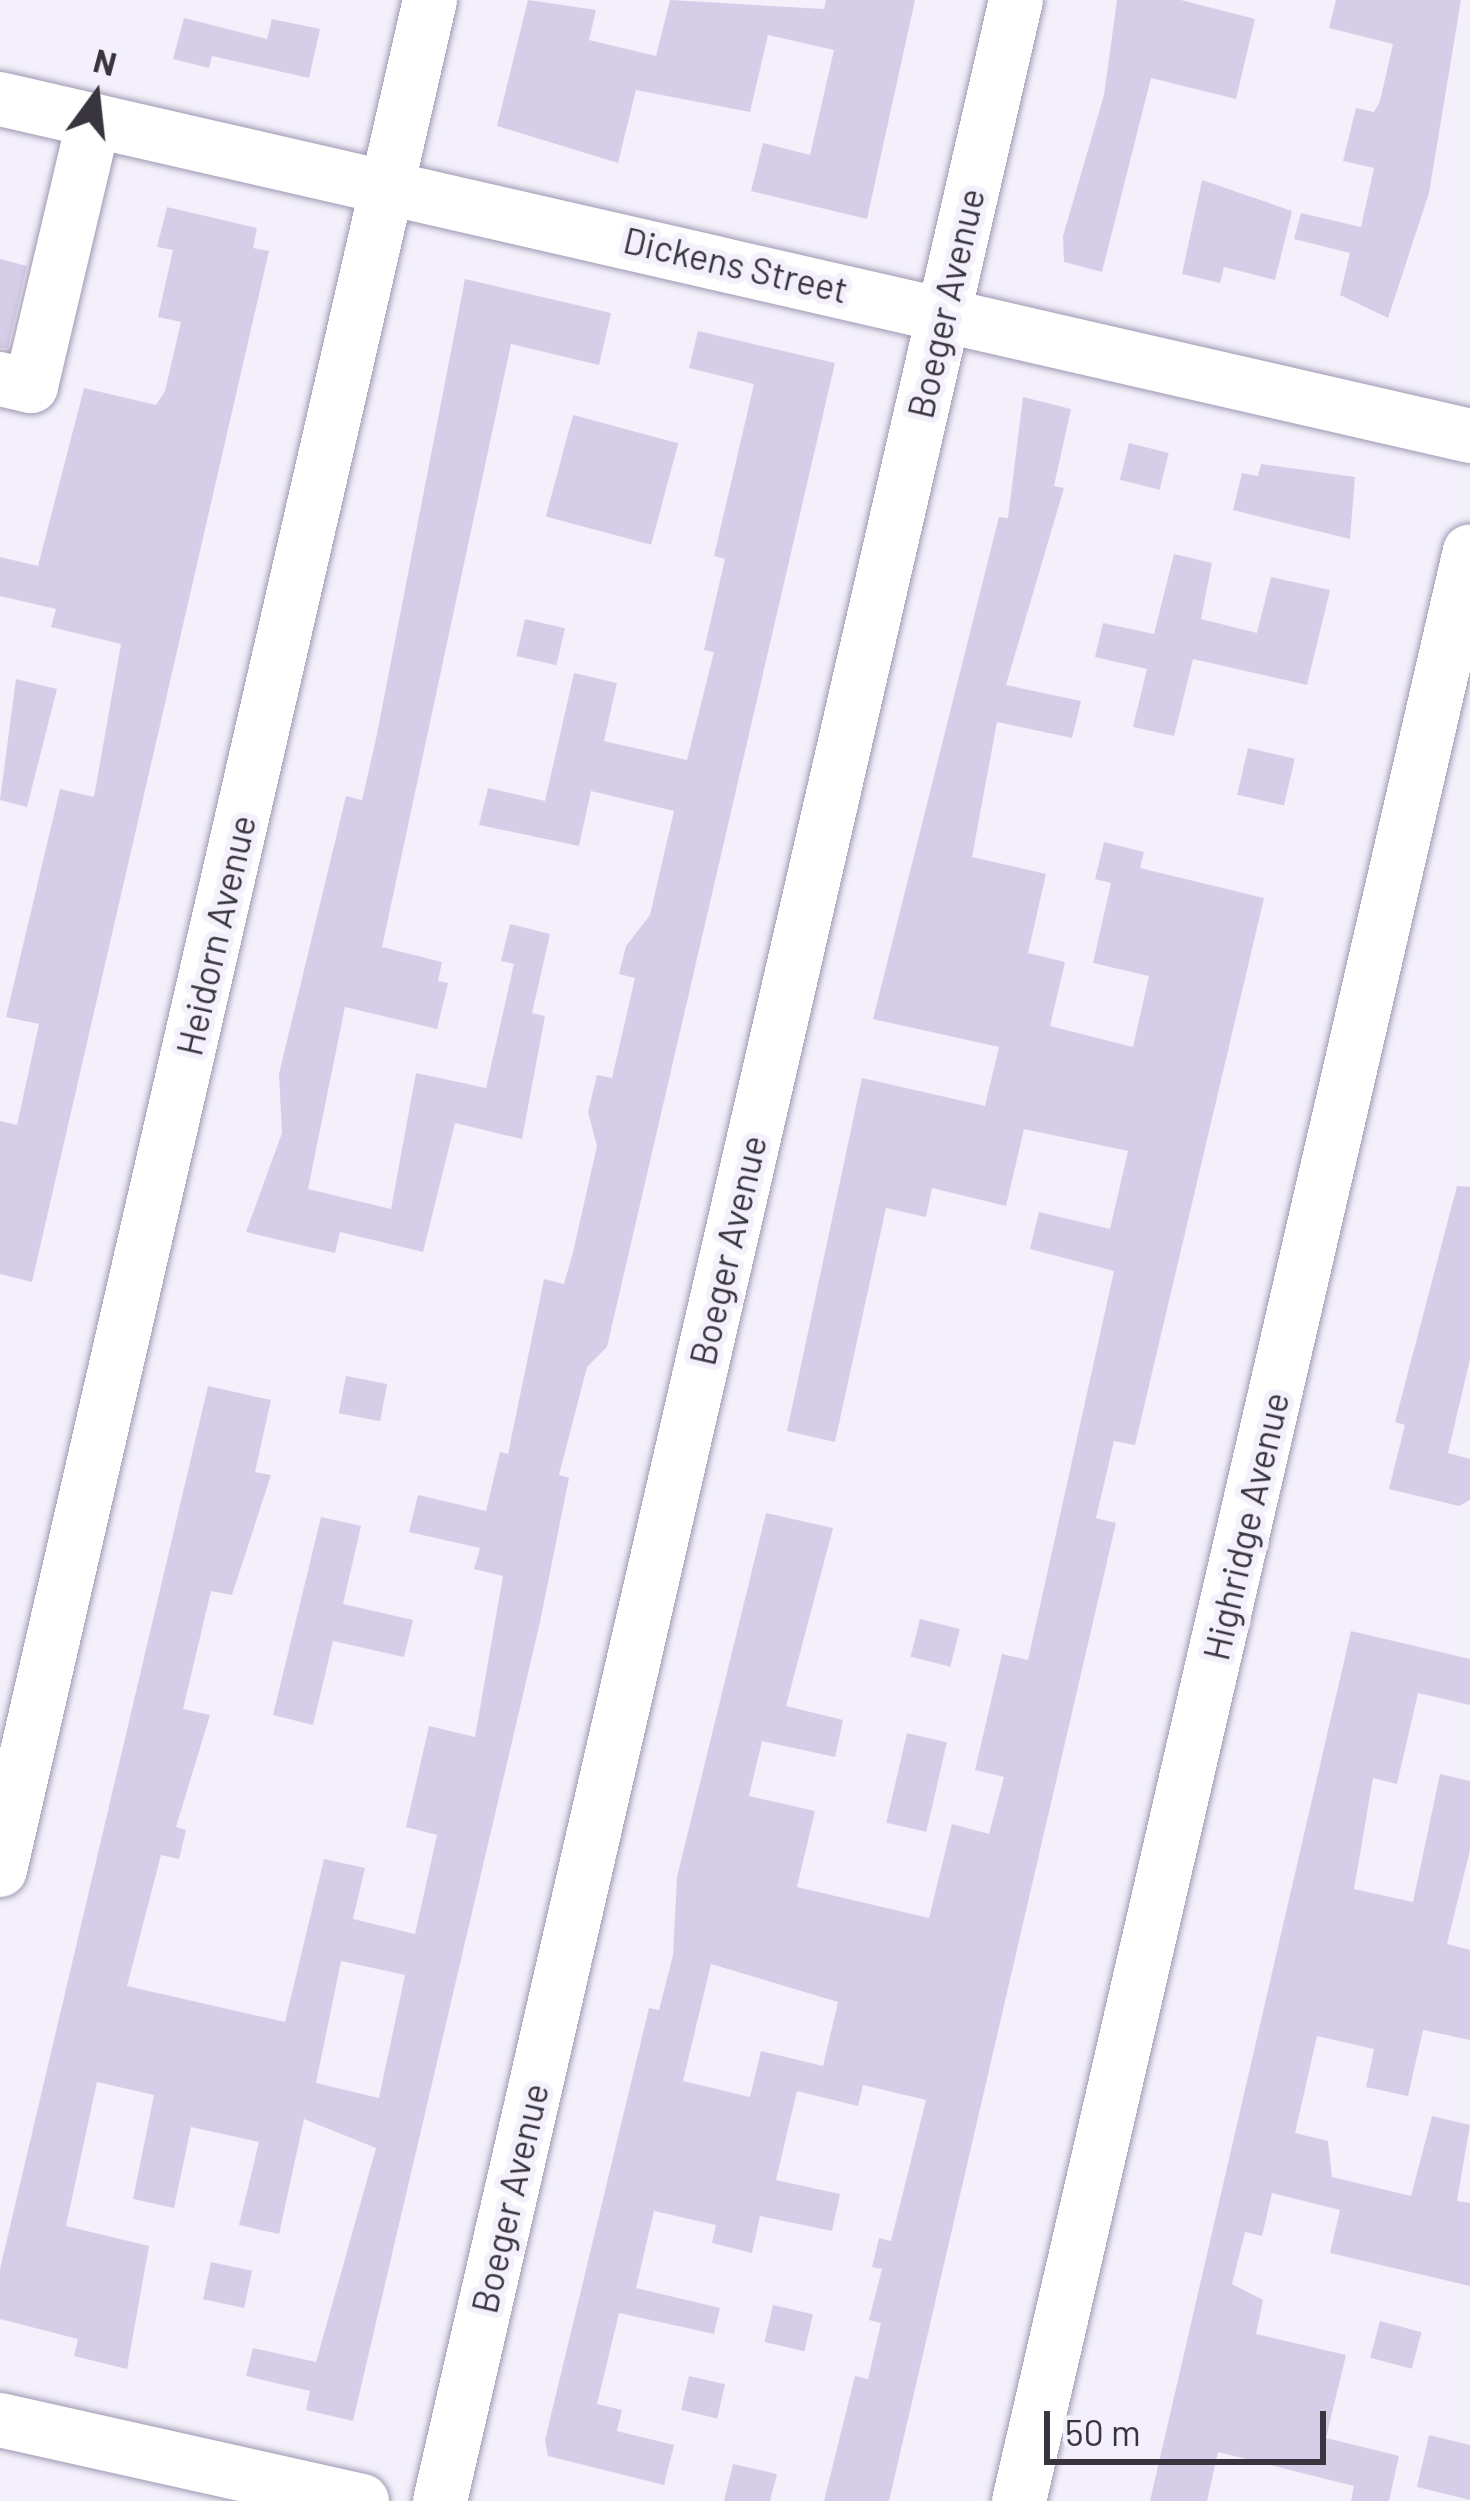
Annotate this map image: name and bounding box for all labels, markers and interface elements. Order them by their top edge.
north arrow [36,36,156,156]
text: N [90,39,121,83]
street label: Boeger Avenue [898,184,992,422]
street label: Dickens Street [620,217,852,311]
street label: Heidorn Avenue [166,811,264,1059]
street label: Boeger Avenue [680,1131,774,1369]
street label: Highridge Avenue [1193,1388,1297,1664]
street label: Boeger Avenue [462,2079,556,2317]
scale bar [1050,2387,1332,2461]
text: 50 m [1065,2410,1141,2453]

